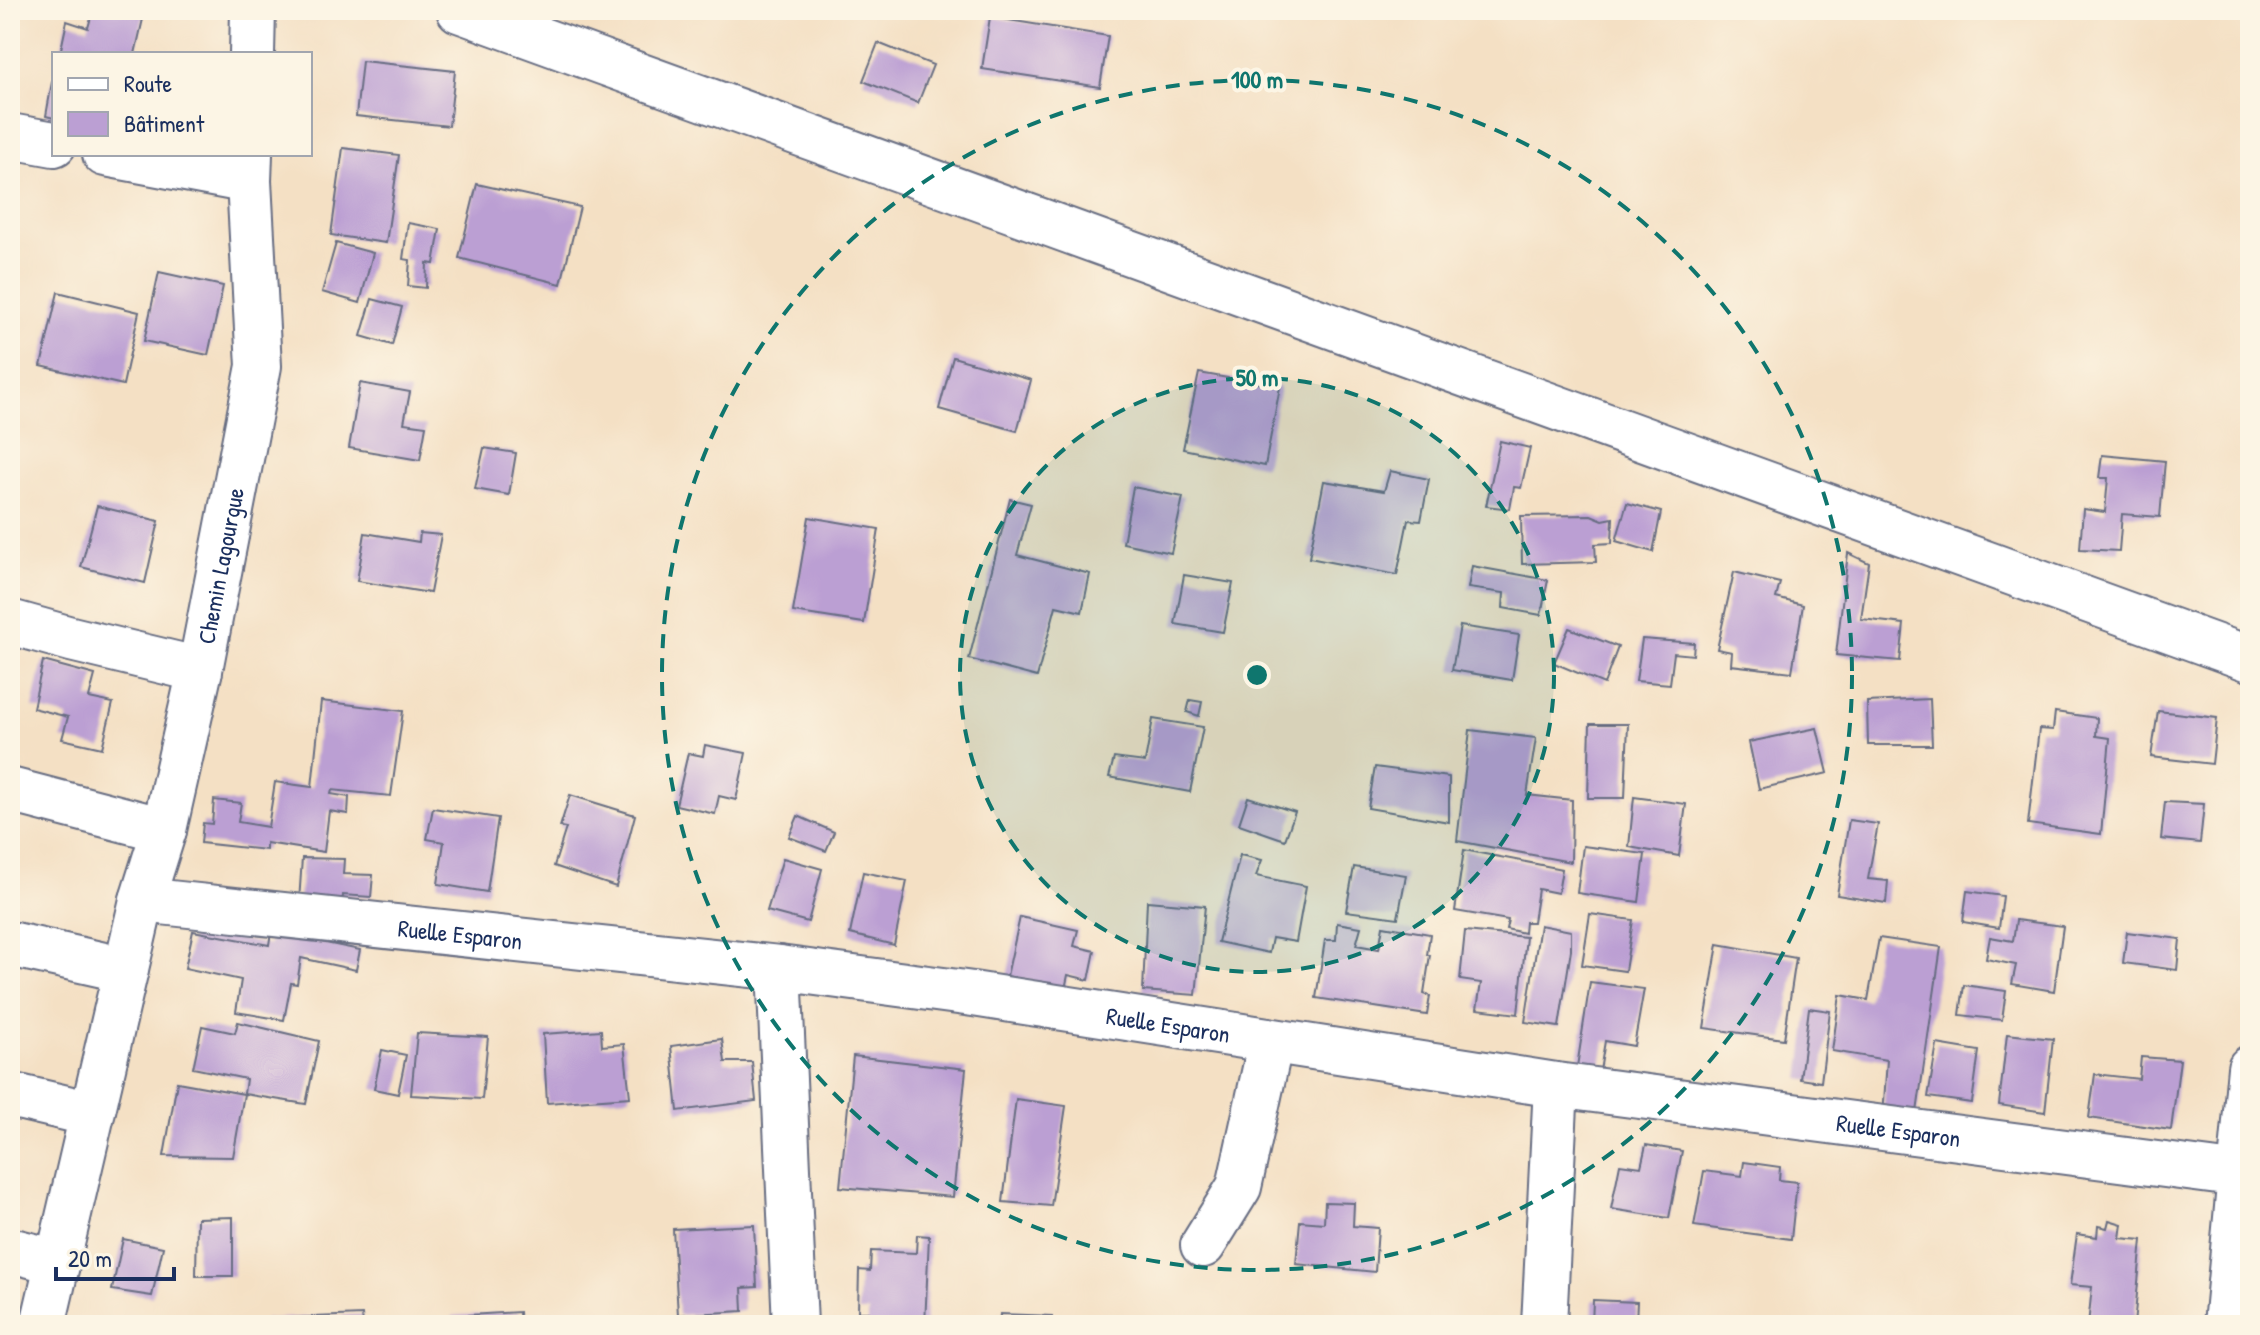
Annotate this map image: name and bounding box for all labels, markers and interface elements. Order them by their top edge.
legend [52,52,312,156]
text: 100 m [1231,63,1283,95]
text: Route [124,67,172,99]
text: Bâtiment [124,107,205,139]
text: 50 m [1236,361,1278,393]
street label: Chemin Lagourgue [189,484,251,646]
centre of rings [1243,661,1271,689]
street label: Ruelle Esparon [396,911,524,957]
street label: Ruelle Esparon [1104,999,1232,1050]
street label: Ruelle Esparon [1835,1106,1963,1154]
scale bar [56,1231,174,1281]
text: 20 m [68,1242,112,1274]

